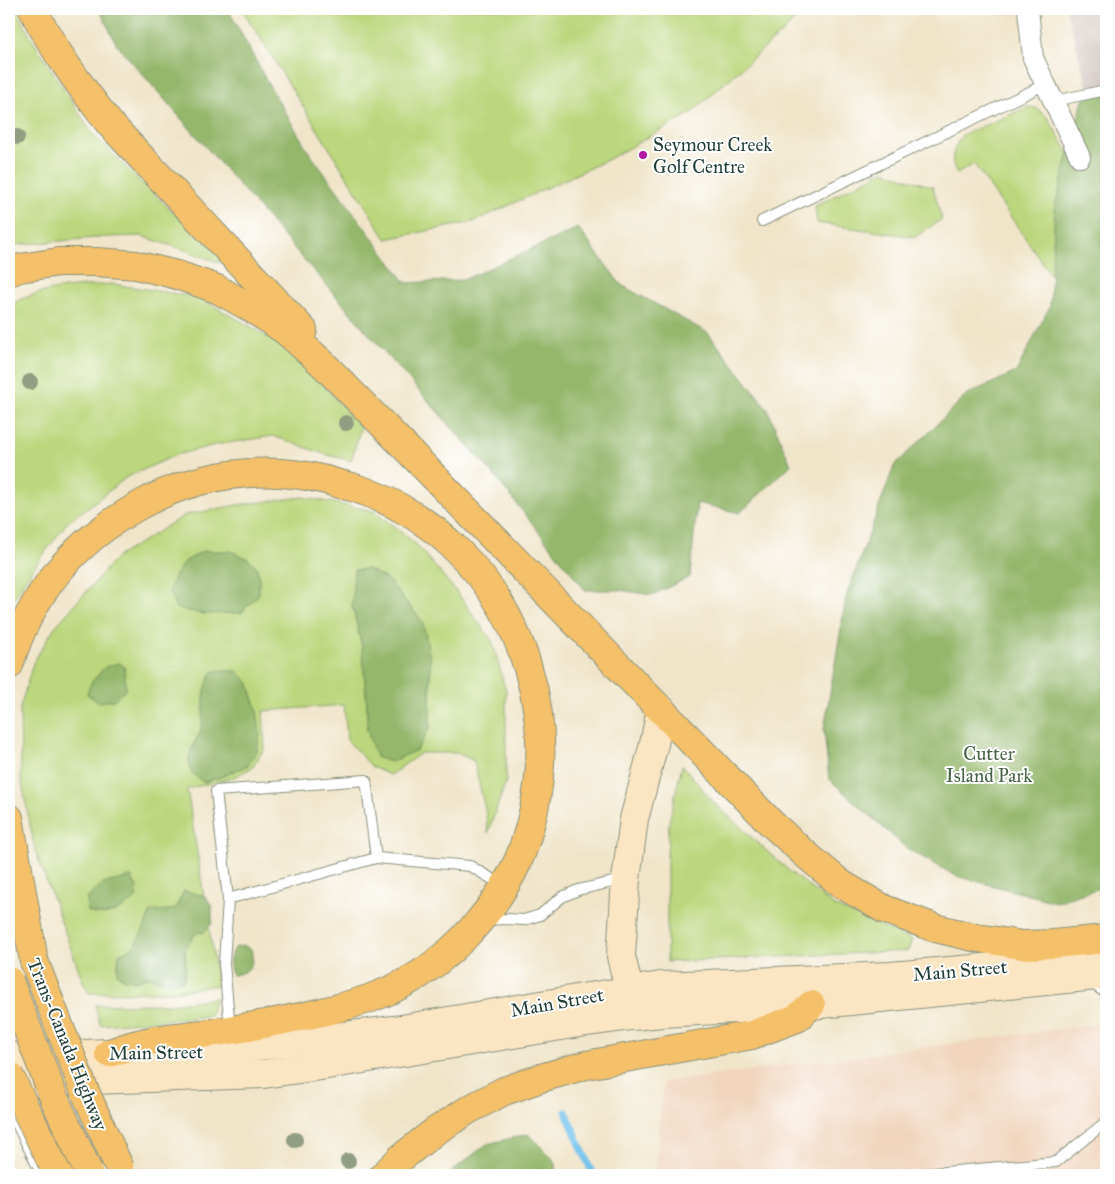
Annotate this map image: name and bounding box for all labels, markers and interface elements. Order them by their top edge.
place label: Seymour Creek Golf Centre [653,133,772,178]
marker: Seymour Creek Golf Centre [637,149,649,161]
park label: Cutter Island Park [946,742,1032,787]
street label: Trans-Canada Highway [22,955,113,1135]
street label: Main Street [912,955,1008,986]
street label: Main Street [509,983,606,1022]
street label: Main Street [109,1040,204,1065]

